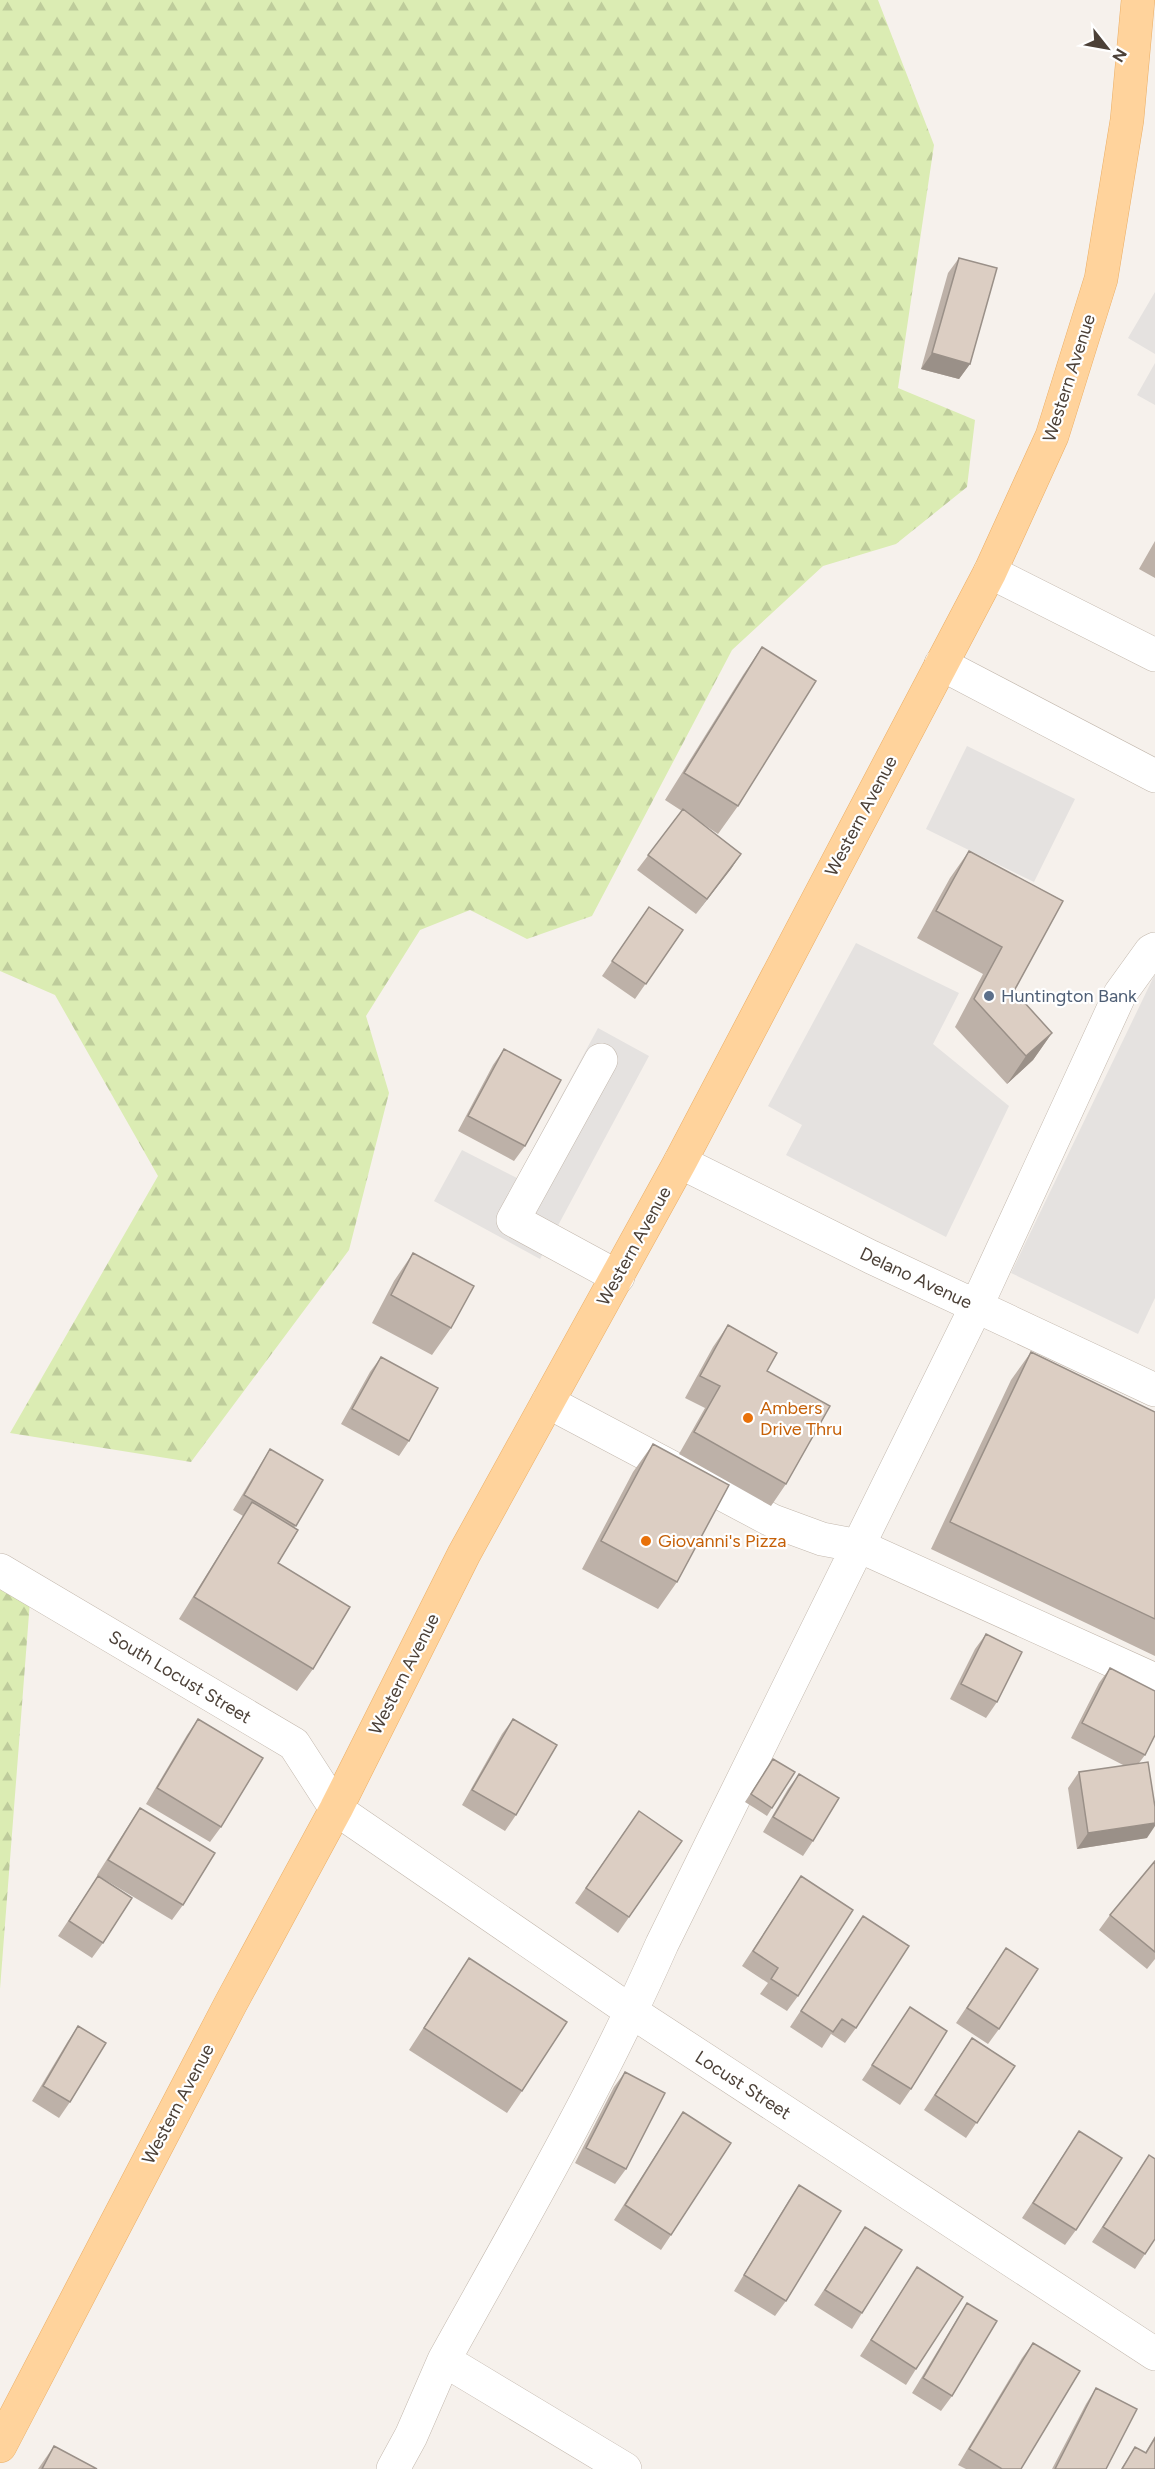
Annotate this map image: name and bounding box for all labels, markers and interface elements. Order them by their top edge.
north arrow [1077,18,1137,78]
text: N [1108,45,1131,66]
street label: Western Avenue [1038,311,1100,445]
street label: Western Avenue [820,752,902,880]
place label: Huntington Bank [1001,985,1137,1007]
marker: Huntington Bank [982,989,996,1003]
street label: Western Avenue [592,1182,676,1309]
street label: Delano Avenue [856,1242,976,1314]
place label: Ambers Drive Thru [760,1397,842,1440]
marker: Ambers Drive Thru [741,1411,755,1425]
place label: Giovanni's Pizza [658,1530,787,1552]
marker: Giovanni's Pizza [639,1534,653,1548]
street label: Western Avenue [364,1610,444,1738]
street label: South Locust Street [105,1626,255,1728]
street label: Western Avenue [137,2040,219,2168]
street label: Locust Street [691,2046,795,2124]

